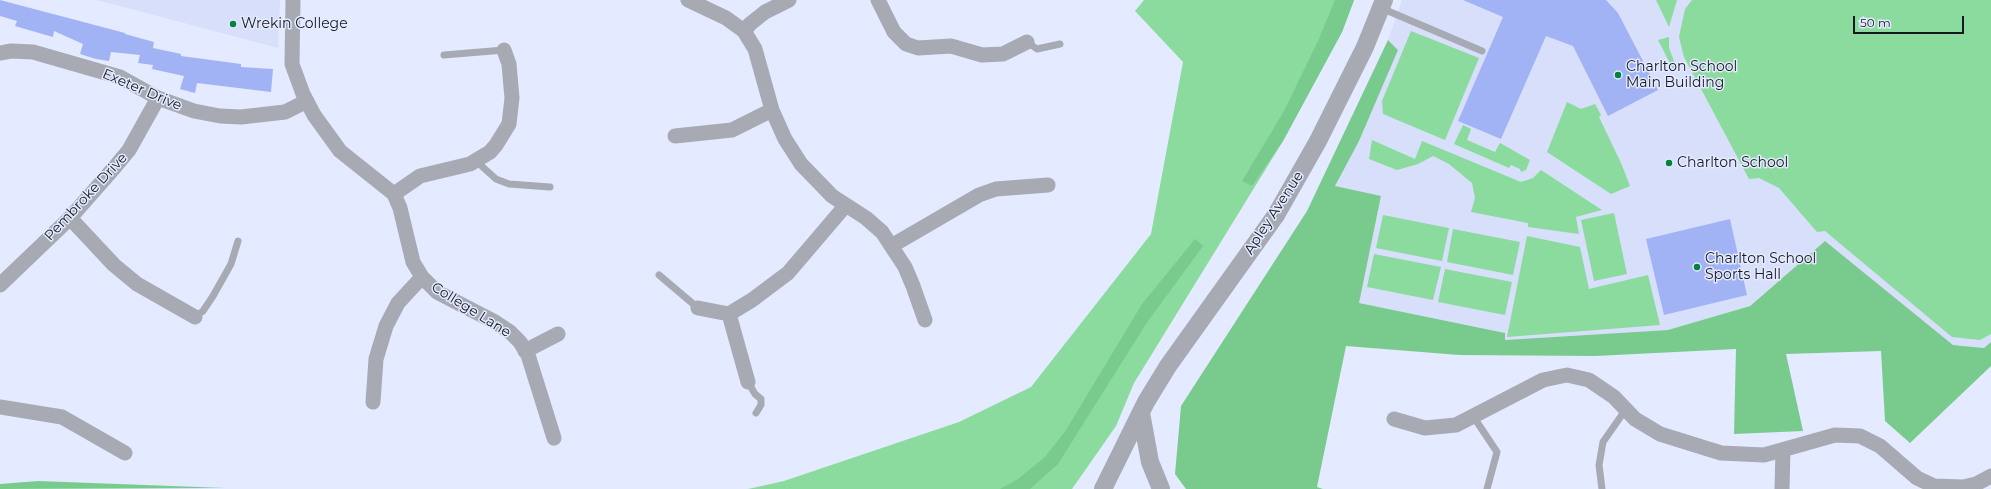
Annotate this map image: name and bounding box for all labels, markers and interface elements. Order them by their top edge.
scale bar [1855,8,1966,34]
text: 50 m [1860,15,1891,30]
place label: Wrekin College [241,16,348,32]
marker: Wrekin College [228,19,238,29]
place label: Charlton School Main Building [1626,59,1737,92]
street label: Exeter Drive [100,66,184,114]
marker: Charlton School Main Building [1613,70,1623,80]
street label: Pembroke Drive [41,150,131,244]
place label: Charlton School [1677,155,1788,171]
marker: Charlton School [1664,158,1674,168]
street label: Apley Avenue [1241,168,1307,258]
place label: Charlton School Sports Hall [1705,251,1816,284]
marker: Charlton School Sports Hall [1692,262,1702,272]
street label: College Lane [428,279,514,341]

